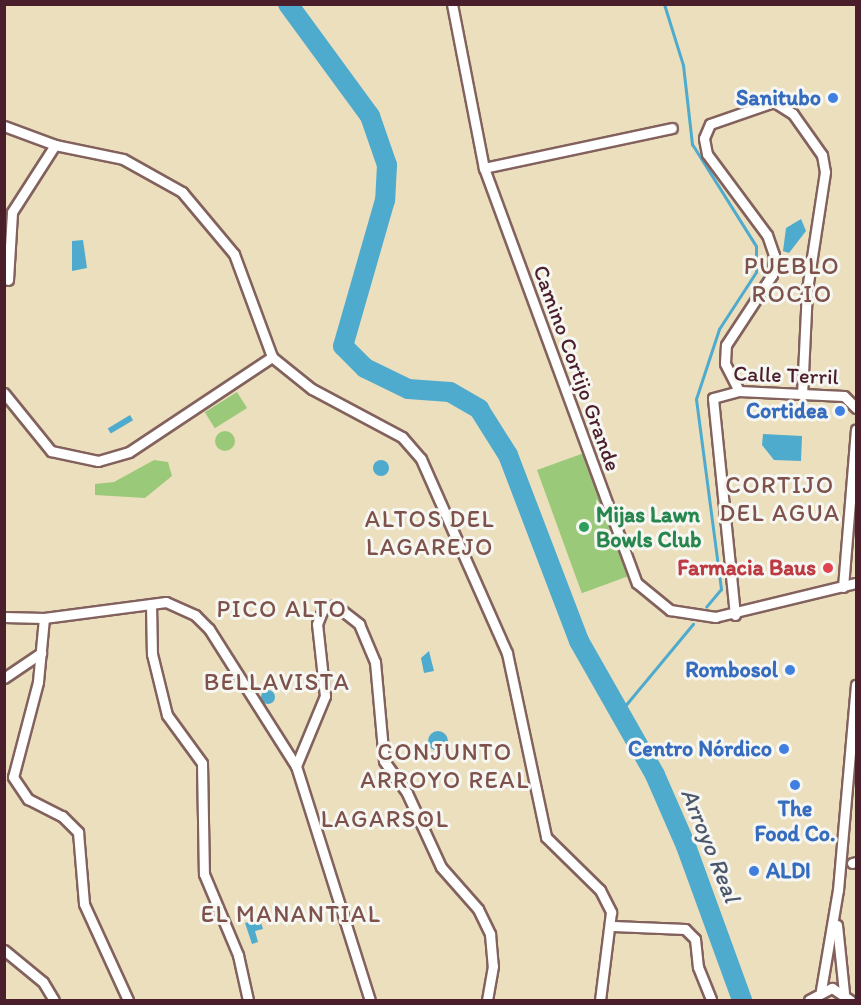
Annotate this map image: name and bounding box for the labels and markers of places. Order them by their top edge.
place label: Sanitubo [736,85,821,111]
marker: Sanitubo [826,91,840,105]
place label: Cortidea [746,398,828,424]
marker: Cortidea [833,404,847,418]
place label: Mijas Lawn Bowls Club [596,501,702,552]
marker: Mijas Lawn Bowls Club [577,520,591,534]
place label: Farmacia Baus [677,555,816,581]
marker: Farmacia Baus [821,561,835,575]
place label: Rombosol [685,657,778,683]
marker: Rombosol [783,663,797,677]
place label: Centro Nórdico [628,736,772,762]
marker: Centro Nórdico [777,742,791,756]
marker: The Food Co. [788,778,802,792]
place label: The Food Co. [755,795,835,846]
place label: ALDI [766,858,811,884]
marker: ALDI [747,864,761,878]

